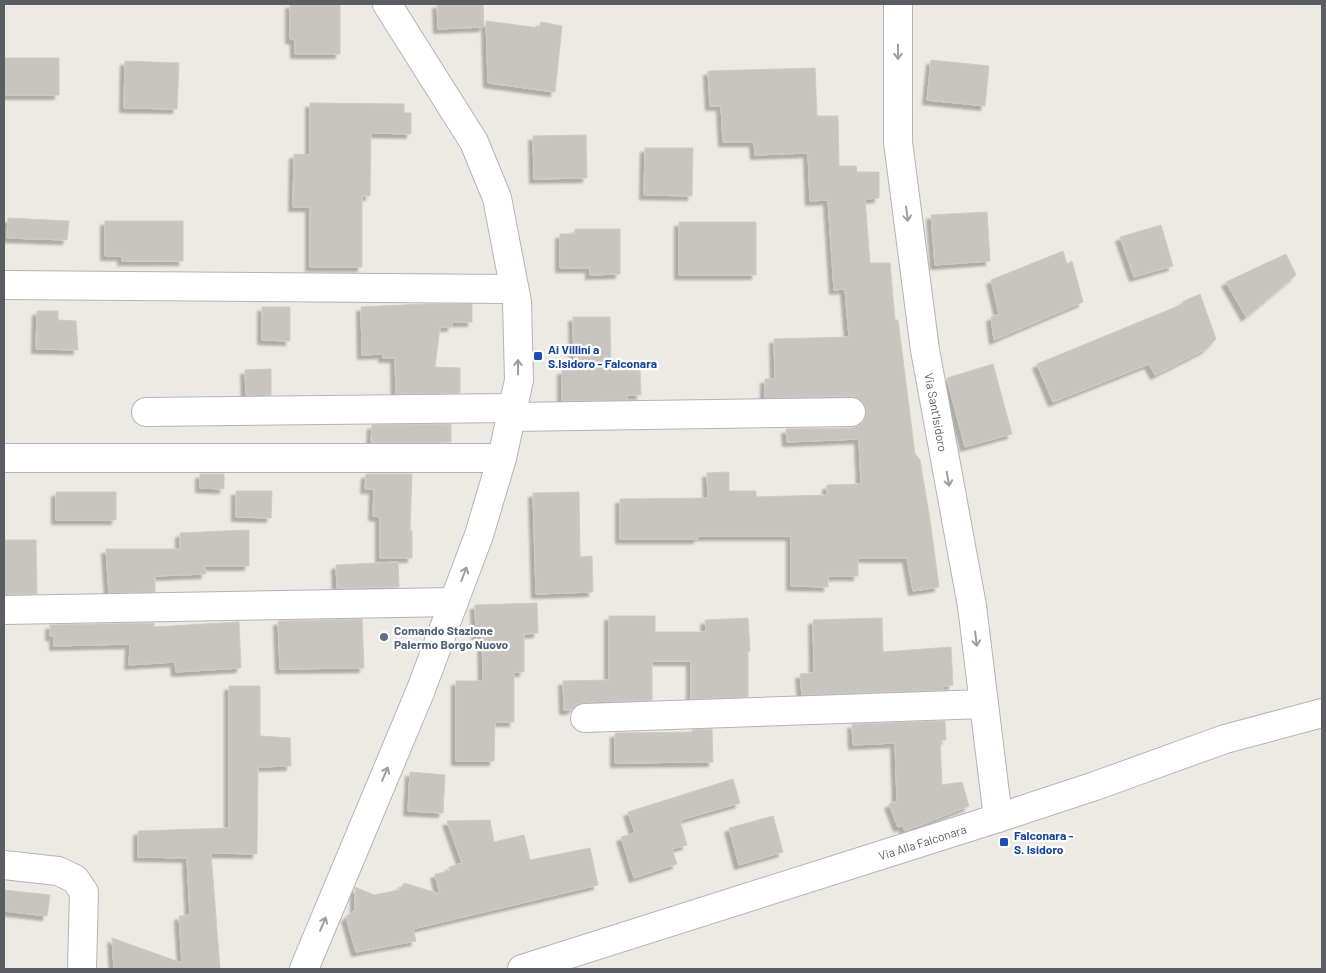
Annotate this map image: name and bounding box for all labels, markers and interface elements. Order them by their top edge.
one-way arrow [893,44,903,60]
one-way arrow [902,206,912,222]
place label: Ai Villini a S.Isidoro - Falconara [548,342,657,370]
marker: Ai Villini a S.Isidoro - Falconara [532,350,544,362]
one-way arrow [514,360,523,376]
street label: Via Sant'Isidoro [922,372,951,453]
one-way arrow [944,470,954,486]
one-way arrow [460,567,469,583]
place label: Comando Stazione Palermo Borgo Nuovo [394,623,508,651]
one-way arrow [971,630,981,646]
marker: Comando Stazione Palermo Borgo Nuovo [378,631,390,643]
one-way arrow [381,767,391,782]
street label: Via Alla Falconara [877,822,968,862]
place label: Falconara - S. Isidoro [1014,828,1074,856]
marker: Falconara - S. Isidoro [998,836,1010,848]
one-way arrow [318,917,328,932]

